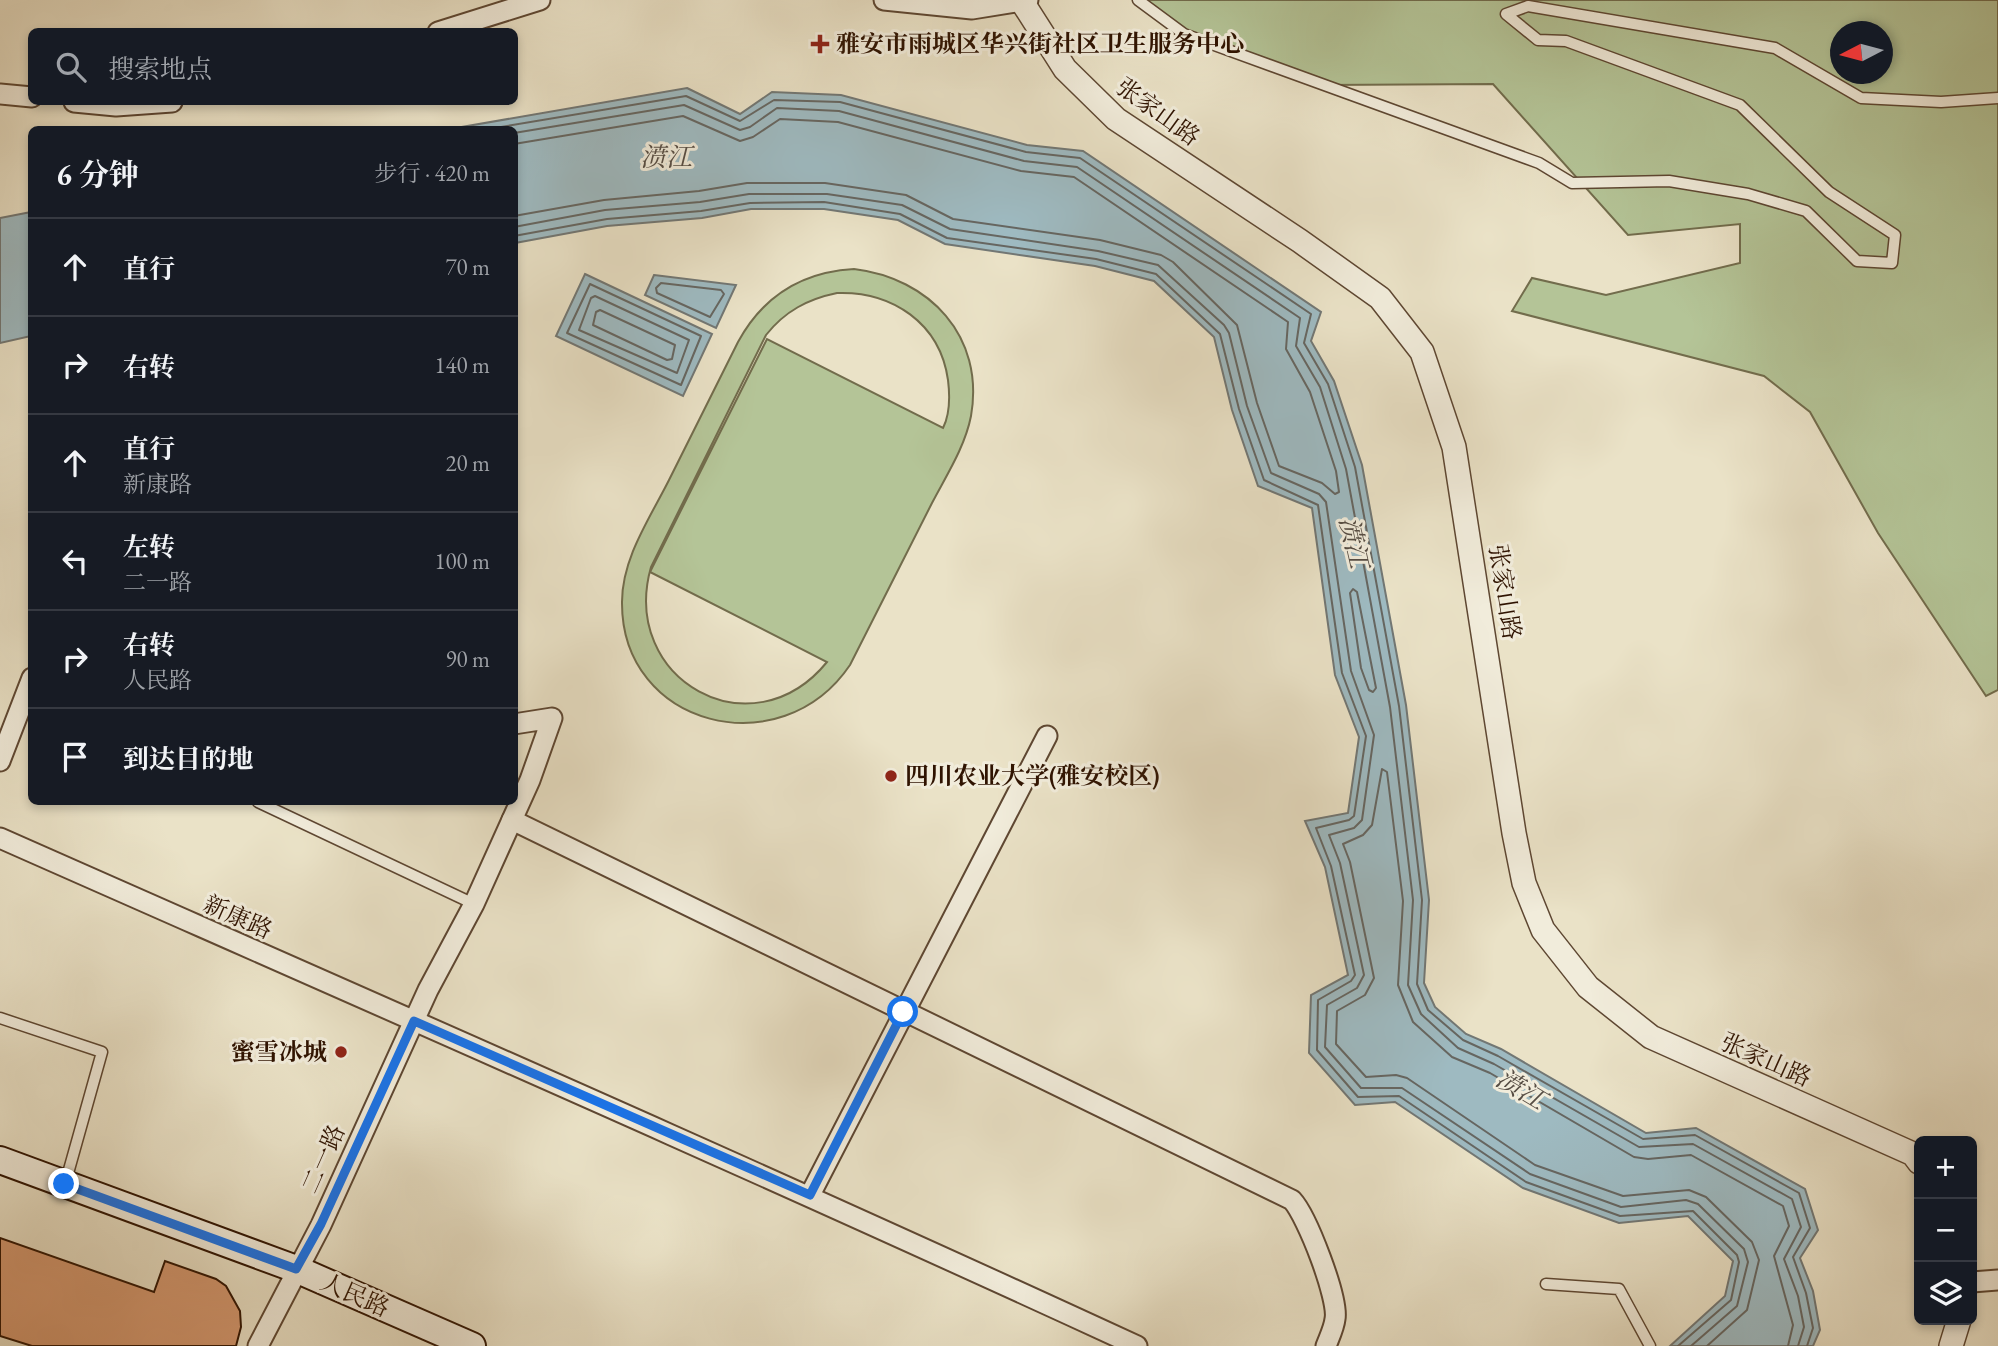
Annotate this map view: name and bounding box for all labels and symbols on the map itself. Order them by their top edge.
north arrow [1830,21,1893,84]
place label: 雅安市雨城区华兴街社区卫生服务中心 [836,28,1244,59]
marker: 雅安市雨城区华兴街社区卫生服务中心 [810,34,830,54]
street label: 张家山路 [1110,71,1206,152]
water label: 𣸣江 [640,140,696,174]
water label: 𣸣江 [1332,513,1377,575]
street label: 张家山路 [1483,542,1528,642]
place label: 四川农业大学(雅安校区) [905,760,1160,791]
marker: 四川农业大学(雅安校区) [883,768,899,784]
street label: 新康路 [199,888,277,945]
route start [887,996,918,1027]
street label: 张家山路 [1716,1026,1816,1093]
place label: 蜜雪冰城 [231,1036,327,1067]
marker: 蜜雪冰城 [333,1044,349,1060]
water label: 𣸣江 [1490,1061,1555,1119]
street label: 二一路 [294,1120,351,1198]
route end [48,1168,79,1199]
street label: 人民路 [316,1266,394,1323]

